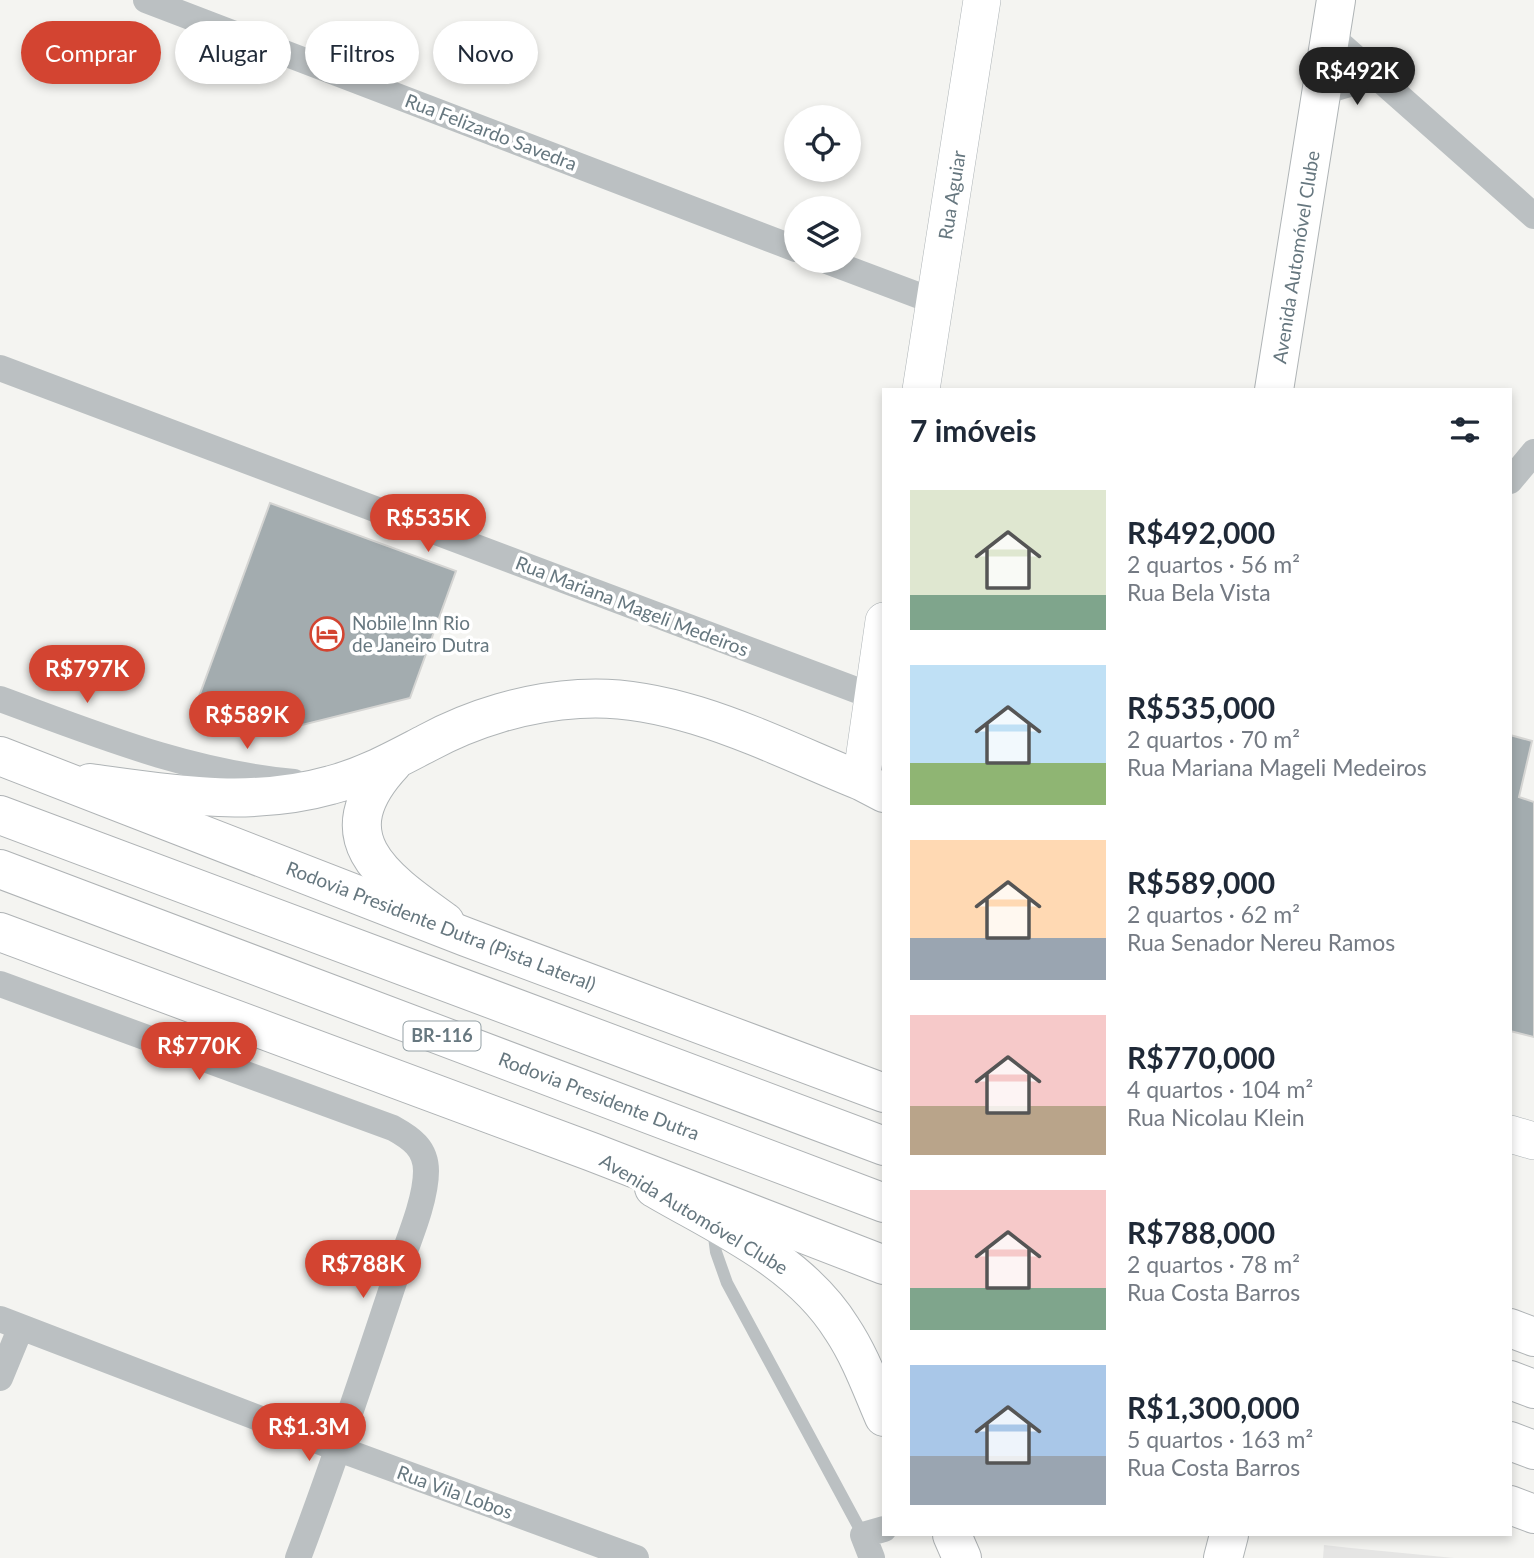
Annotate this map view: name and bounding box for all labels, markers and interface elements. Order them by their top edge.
chip: Comprar [21,21,161,84]
chip: Alugar [175,21,291,84]
chip: Filtros [305,21,419,84]
chip: Novo [433,21,538,84]
pin: R$492K [1300,48,1414,107]
text: R$492K [1315,56,1399,84]
street label: Rua Felizardo Savedra [402,88,580,175]
map controls [784,105,861,273]
button: locate [784,105,861,182]
street label: Rua Aguiar [933,149,970,241]
street label: Avenida Automóvel Clube [1267,149,1324,365]
button: layers [784,196,861,273]
icon: filters [1446,411,1484,449]
text: 7 imóveis [910,412,1036,448]
pin: R$535K [371,494,485,554]
text: R$535K [386,503,470,531]
text: R$492,000 [1127,514,1275,550]
icon: home [966,518,1050,602]
street label: Rua Mariana Mageli Medeiros [512,550,752,661]
text: 2 quartos · 56 m² [1127,550,1300,578]
text: Rua Bela Vista [1127,578,1271,606]
place label: Nobile Inn Rio de Janeiro Dutra [352,611,489,656]
hotel icon: Nobile Inn Rio de Janeiro Dutra [308,615,346,653]
pin: R$797K [30,646,144,705]
text: R$797K [45,654,129,682]
text: R$535,000 [1127,689,1275,725]
pin: R$589K [190,692,304,751]
icon: home [966,693,1050,777]
text: R$589K [205,700,289,728]
text: 2 quartos · 70 m² [1127,725,1300,753]
text: Rua Mariana Mageli Medeiros [1127,753,1427,781]
street label: Rodovia Presidente Dutra (Pista Lateral) [283,856,599,995]
text: R$589,000 [1127,864,1275,900]
icon: home [966,868,1050,952]
text: 2 quartos · 62 m² [1127,900,1300,928]
text: Rua Senador Nereu Ramos [1127,928,1395,956]
road number: BR-116 [404,1021,480,1050]
pin: R$770K [142,1023,256,1082]
text: R$770K [157,1031,241,1059]
text: R$770,000 [1127,1039,1275,1075]
icon: home [966,1043,1050,1127]
street label: Rodovia Presidente Dutra [496,1047,703,1144]
text: 4 quartos · 104 m² [1127,1075,1313,1103]
text: Rua Nicolau Klein [1127,1103,1305,1131]
street label: Avenida Automóvel Clube [596,1148,793,1279]
text: R$788,000 [1127,1214,1275,1250]
icon: home [966,1218,1050,1302]
pin: R$788K [306,1240,420,1300]
text: R$788K [321,1249,405,1277]
text: 2 quartos · 78 m² [1127,1250,1300,1278]
text: Rua Costa Barros [1127,1278,1300,1306]
text: R$1,300,000 [1127,1389,1300,1425]
icon: home [966,1393,1050,1477]
pin: R$1.3M [252,1404,366,1463]
text: R$1.3M [268,1412,350,1440]
text: 5 quartos · 163 m² [1127,1425,1313,1453]
text: Rua Costa Barros [1127,1453,1300,1481]
street label: Rua Vila Lobos [394,1460,516,1523]

